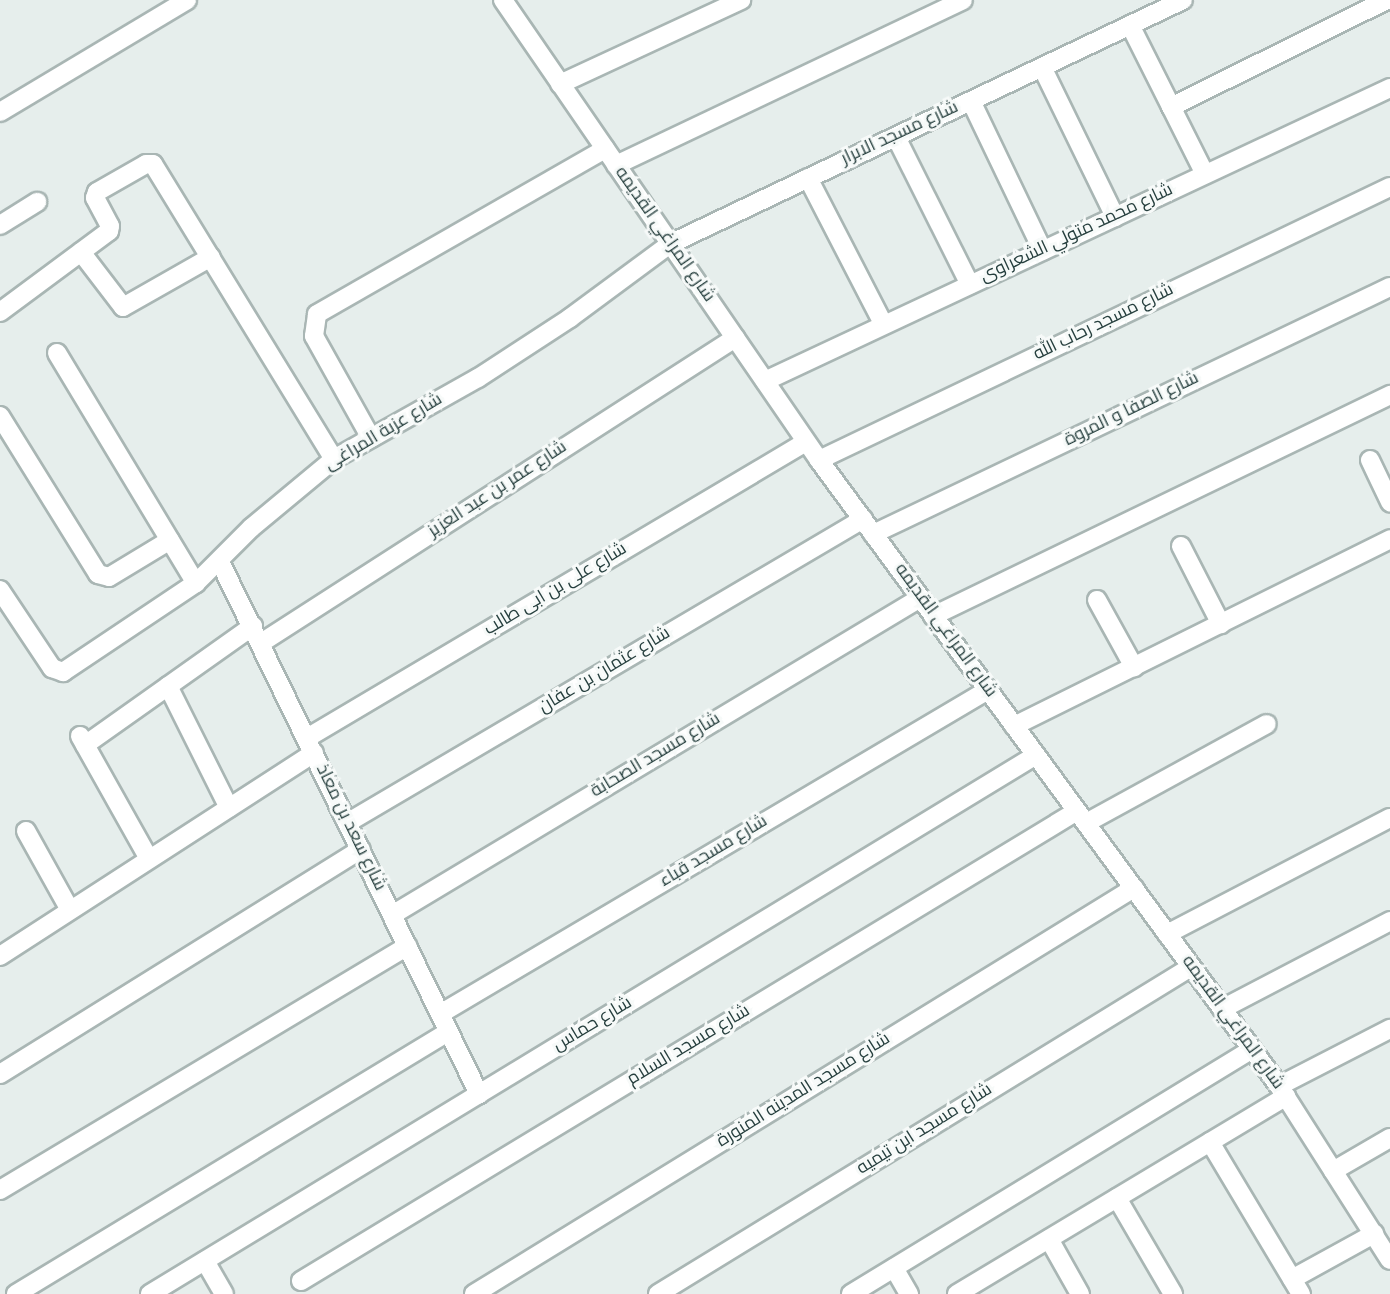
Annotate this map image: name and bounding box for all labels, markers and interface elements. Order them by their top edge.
street label: شارع مسجد الابرار [838,97,962,171]
street label: شارع المراغي القديمه [609,163,719,307]
street label: شارع محمد متولي الشعراوى [977,180,1177,288]
street label: شارع مسجد رحاب الله [1030,280,1178,366]
street label: شارع الصفا و المروة [1061,368,1203,452]
street label: شارع عزبة المراغى [321,389,447,477]
street label: شارع عمر بن عبد العزيز [425,437,571,543]
street label: شارع على بن ابى طالب [481,539,631,641]
street label: شارع المراغي القديمه [889,560,1001,702]
street label: شارع عثمان بن عفان [535,623,675,719]
street label: شارع مسجد الصحابة [587,709,725,803]
street label: شارع سعد بن معاذ [310,761,390,895]
street label: شارع مسجد قباء [656,811,772,893]
street label: شارع المراغي القديمه [1176,952,1288,1094]
street label: شارع حماس [550,993,636,1057]
street label: شارع مسجد السلام [624,1001,754,1091]
street label: شارع مسجد المدينه المنورة [713,1029,895,1153]
street label: شارع مسجد ابن تيميه [853,1080,997,1180]

